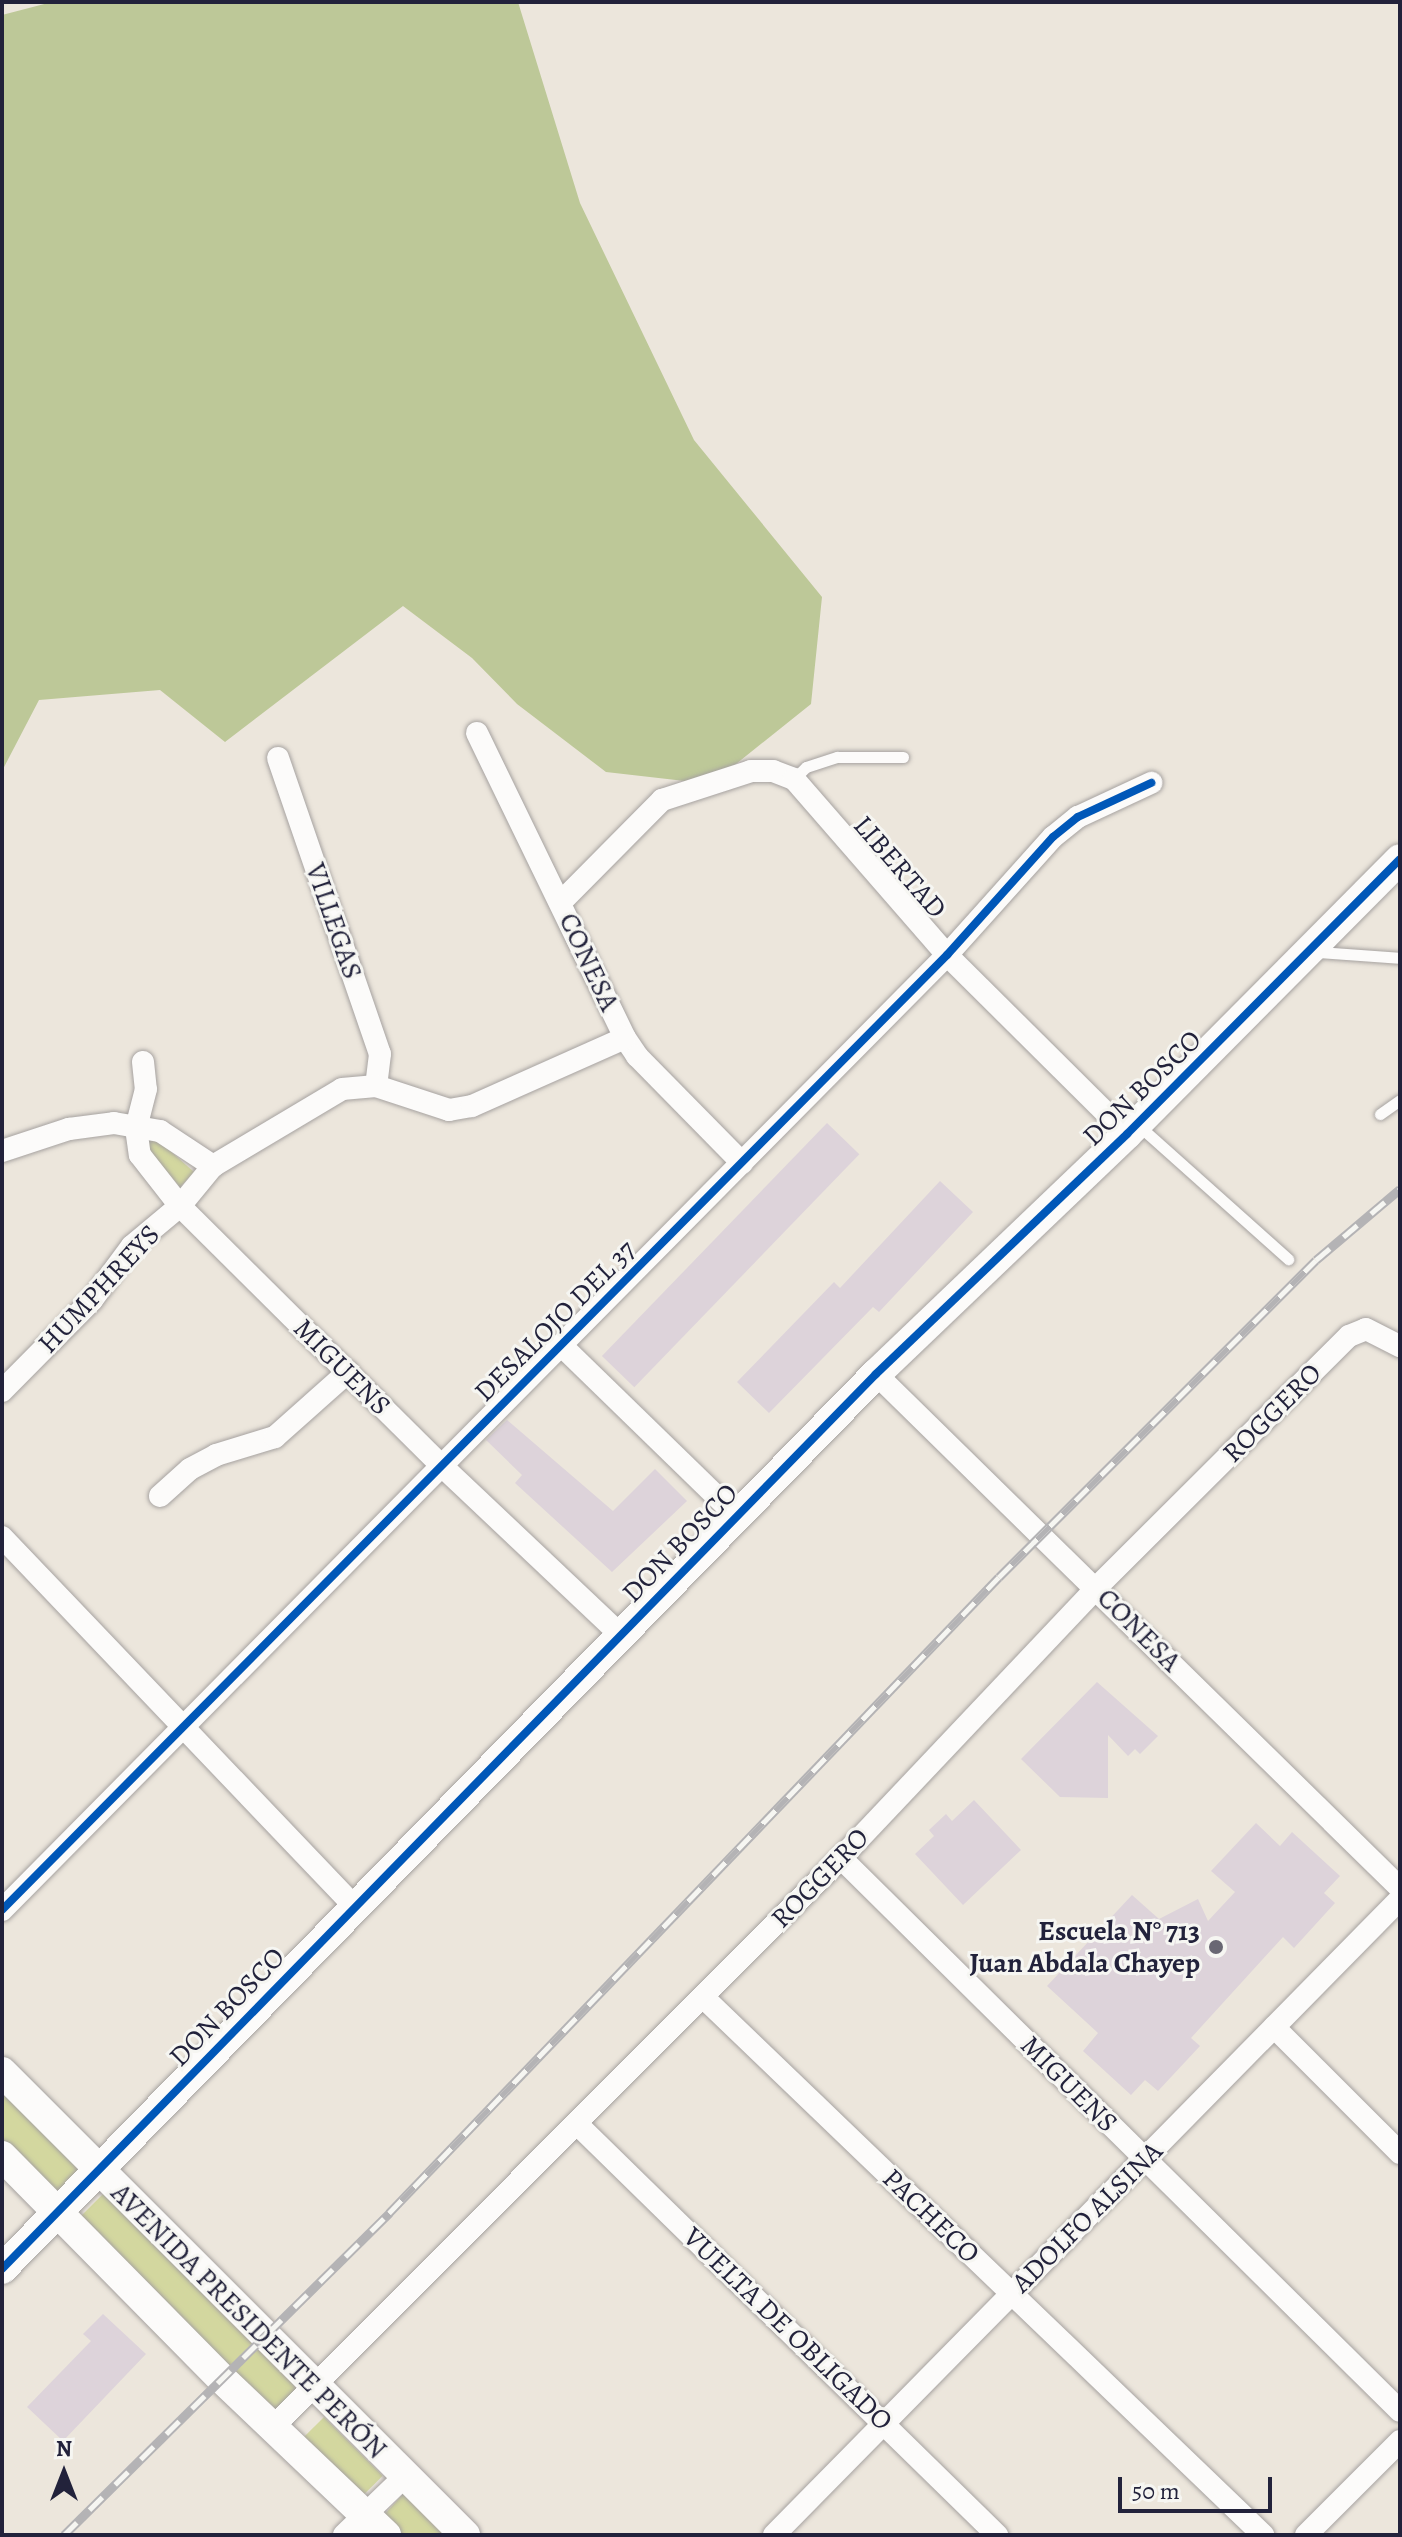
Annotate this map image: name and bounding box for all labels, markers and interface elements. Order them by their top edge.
street label: LIBERTAD [846,809,954,925]
street label: VILLEGAS [299,859,369,983]
street label: CONESA [552,908,626,1016]
street label: DON BOSCO [1076,1023,1208,1153]
street label: HUMPHREYS [31,1218,167,1360]
street label: DESALOJO DEL 37 [467,1233,643,1409]
street label: MIGUENS [287,1312,397,1422]
street label: ROGGERO [1215,1356,1329,1470]
street label: DON BOSCO [615,1477,745,1609]
street label: CONESA [1090,1581,1188,1679]
street label: ROGGERO [764,1821,876,1935]
place label: Escuela N° 713 Juan Abdala Chayep [970,1914,1200,1980]
marker: Escuela N° 713 Juan Abdala Chayep [1207,1938,1225,1956]
street label: DON BOSCO [162,1941,292,2073]
street label: MIGUENS [1014,2029,1124,2139]
street label: ADOLFO ALSINA [1005,2135,1169,2299]
street label: PACHECO [875,2162,987,2270]
street label: AVENIDA PRESIDENTE PERÓN [104,2176,394,2466]
street label: VUELTA DE OBLIGADO [676,2220,900,2438]
north arrow [24,2433,104,2513]
text: N [56,2434,72,2464]
scale bar [1122,2461,1276,2511]
text: 50 m [1132,2475,1180,2507]

